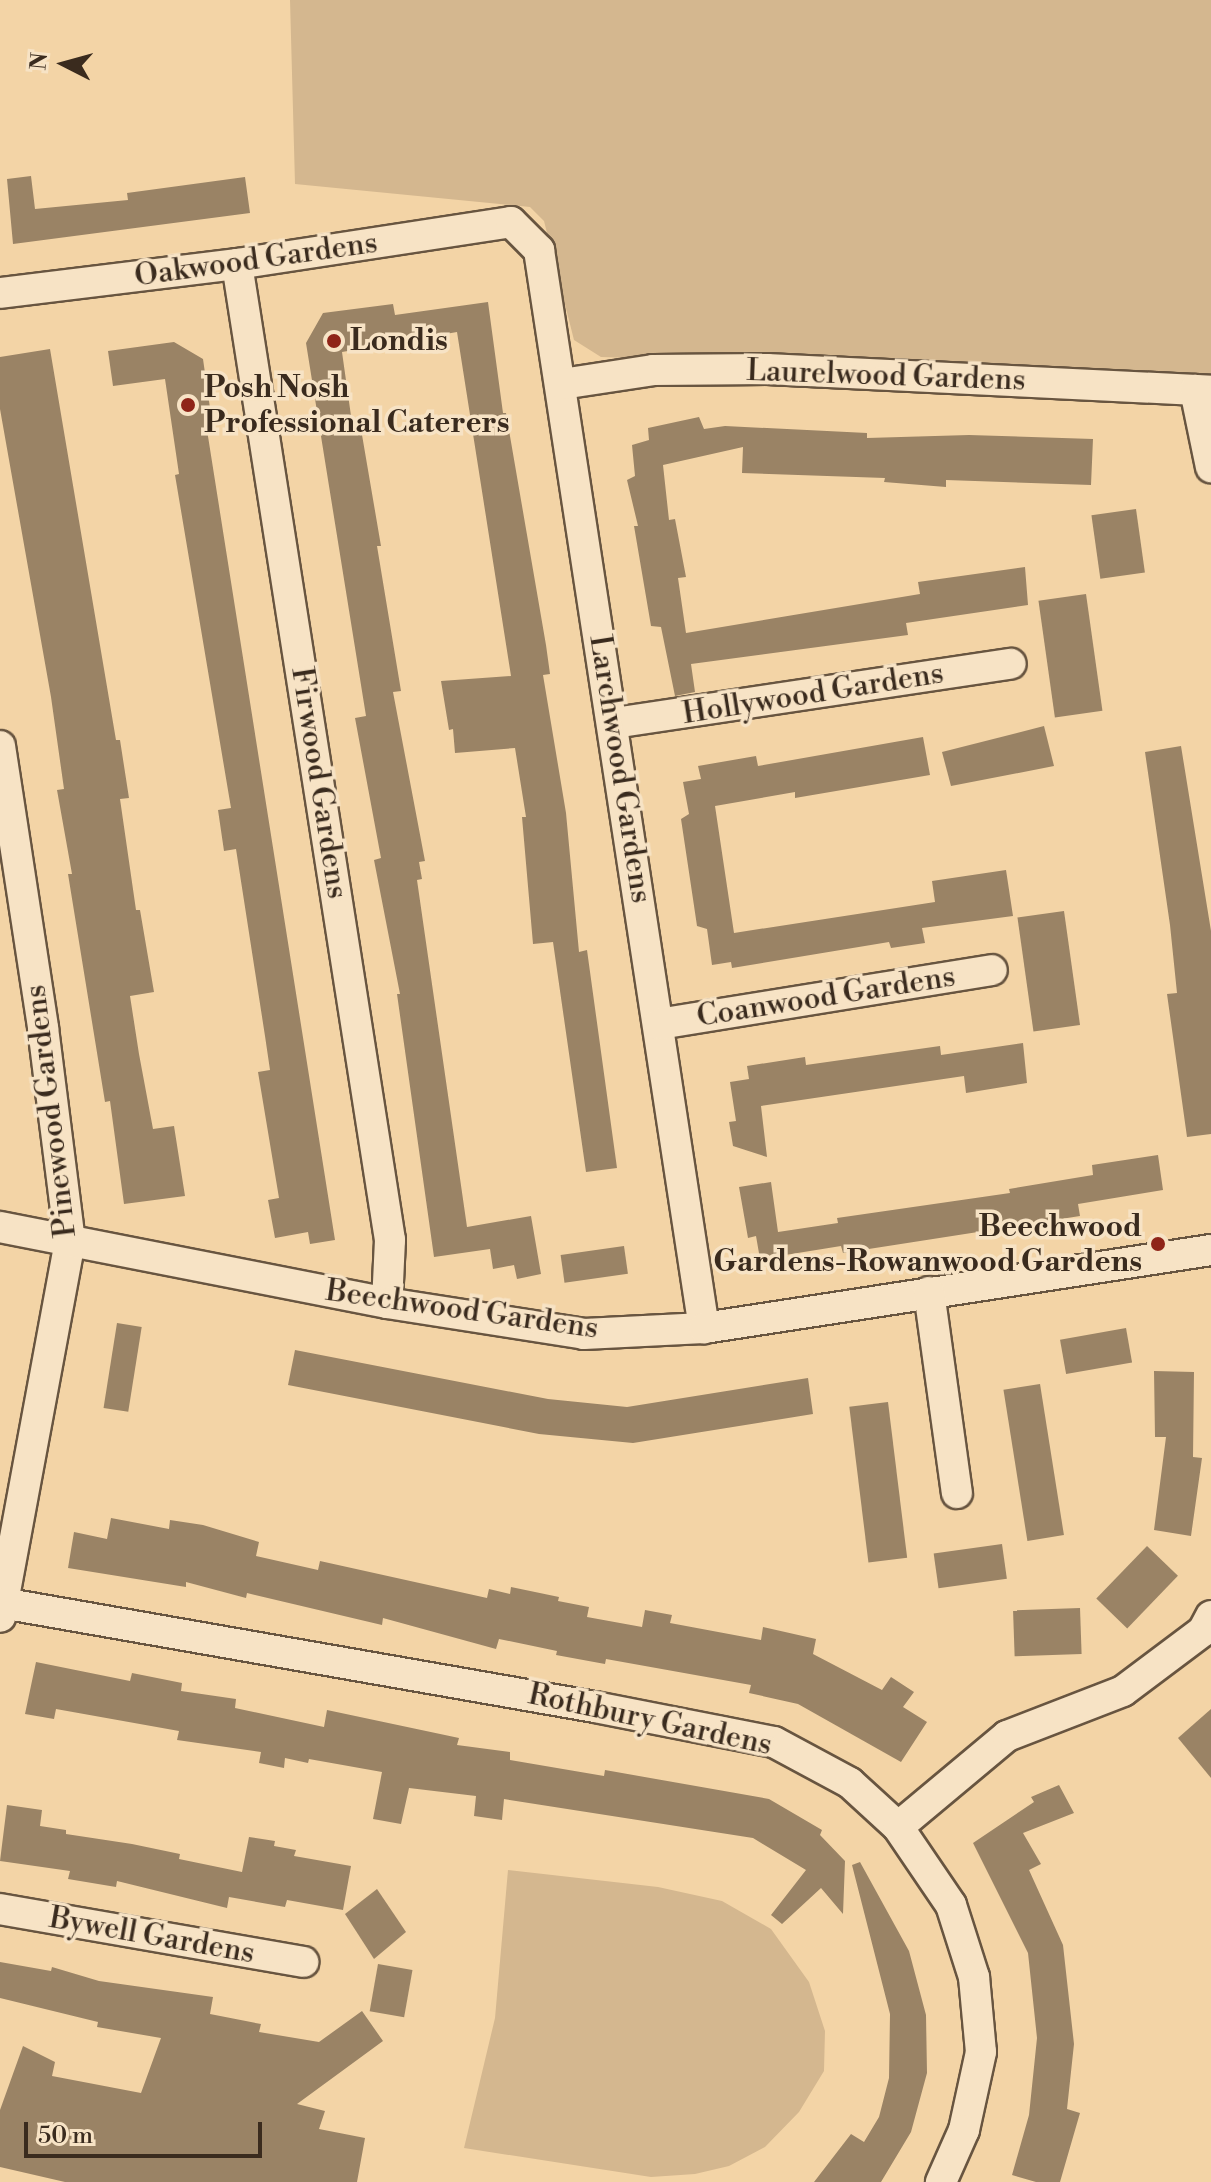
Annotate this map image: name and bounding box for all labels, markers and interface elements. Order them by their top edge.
north arrow [24,24,104,104]
text: N [25,51,54,72]
street label: Oakwood Gardens [132,225,380,295]
place label: Londis [350,323,448,359]
marker: Londis [325,332,343,350]
street label: Laurelwood Gardens [746,353,1026,399]
place label: Posh Nosh Professional Caterers [204,370,510,440]
marker: Posh Nosh Professional Caterers [179,396,197,414]
street label: Larchwood Gardens [581,632,659,906]
street label: Hollywood Gardens [680,656,946,732]
street label: Firwood Gardens [283,665,355,901]
street label: Coanwood Gardens [694,959,958,1035]
street label: Pinewood Gardens [18,983,84,1239]
place label: Beechwood Gardens-Rowanwood Gardens [713,1209,1142,1280]
marker: Beechwood Gardens-Rowanwood Gardens [1149,1235,1167,1253]
street label: Beechwood Gardens [324,1273,600,1347]
street label: Rothbury Gardens [525,1677,775,1763]
street label: Bywell Gardens [47,1900,257,1972]
scale bar [28,2106,266,2156]
text: 50 m [38,2121,93,2151]

